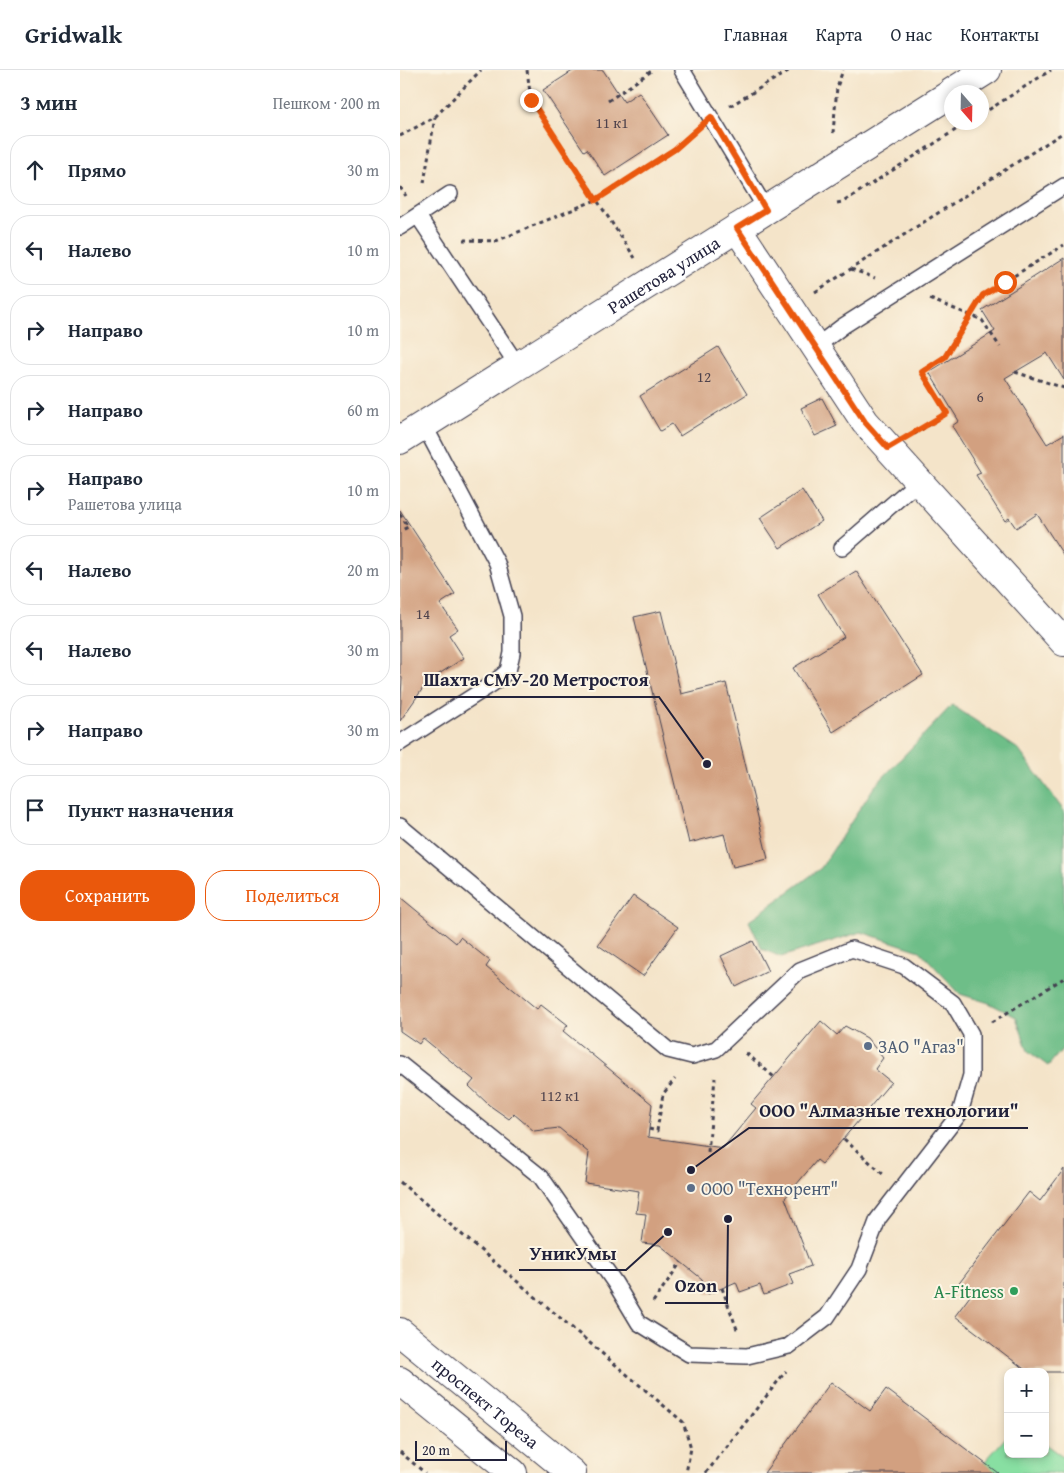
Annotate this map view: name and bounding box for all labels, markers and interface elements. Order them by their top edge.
text: Gridwalk [25,17,122,52]
text: Главная [724,21,788,48]
text: Карта [816,21,862,48]
text: О нас [890,21,932,48]
text: Контакты [960,21,1039,48]
north arrow [944,85,989,130]
text: 3 мин [20,87,77,118]
route end [520,89,543,112]
text: Пешком · 200 m [273,91,380,115]
house number: 11 к1 [596,112,628,133]
icon: ahead [21,156,49,184]
text: Прямо [68,156,126,184]
text: 30 m [347,158,379,182]
street label: Рашетова улица [602,229,725,320]
icon: left [21,236,49,264]
text: Налево [68,236,131,264]
text: 10 m [347,238,379,262]
route start [994,271,1017,294]
icon: right [21,316,49,344]
text: Направо [68,316,143,344]
text: 10 m [347,318,379,342]
house number: 12 [697,366,711,387]
house number: 6 [976,386,984,407]
icon: right [21,396,49,424]
text: Направо [68,396,143,424]
text: 60 m [347,398,379,422]
text: Направо [68,464,143,492]
icon: right [21,476,49,504]
text: 10 m [347,478,379,502]
text: Рашетова улица [68,492,182,516]
icon: left [21,556,49,584]
text: Налево [68,556,131,584]
text: 20 m [347,558,379,582]
house number: 14 [416,603,430,624]
icon: left [21,636,49,664]
text: Налево [68,636,131,664]
text: 30 m [347,638,379,662]
callout: Шахта СМУ-20 Метростоя [414,663,659,697]
text: Шахта СМУ-20 Метростоя [423,665,649,693]
icon: right [21,716,49,744]
text: Направо [68,716,143,744]
text: 30 m [347,718,379,742]
icon: arrive [21,796,49,824]
text: Пункт назначения [68,796,234,824]
button: Сохранить [20,870,195,921]
button: Поделиться [205,870,380,921]
place label: ЗАО "Агаз" [878,1033,964,1060]
marker: ЗАО "Агаз" [862,1040,874,1052]
house number: 112 к1 [540,1085,580,1106]
callout: ООО "Алмазные технологии" [749,1094,1028,1128]
text: ООО "Алмазные технологии" [759,1096,1019,1124]
place label: ООО "Технорент" [701,1175,838,1202]
marker: ООО "Технорент" [685,1182,697,1194]
callout: УникУмы [519,1236,626,1270]
text: УникУмы [529,1239,617,1267]
callout: Ozon [665,1269,727,1303]
text: Ozon [675,1271,718,1299]
place label: A-Fitness [934,1278,1004,1305]
marker: A-Fitness [1008,1285,1020,1297]
street label: проспект Тореза [426,1350,546,1455]
map controls [1004,1368,1049,1458]
button: + [1004,1368,1049,1413]
button: − [1004,1413,1049,1458]
scale bar [415,1438,508,1461]
text: 20 m [422,1440,450,1460]

